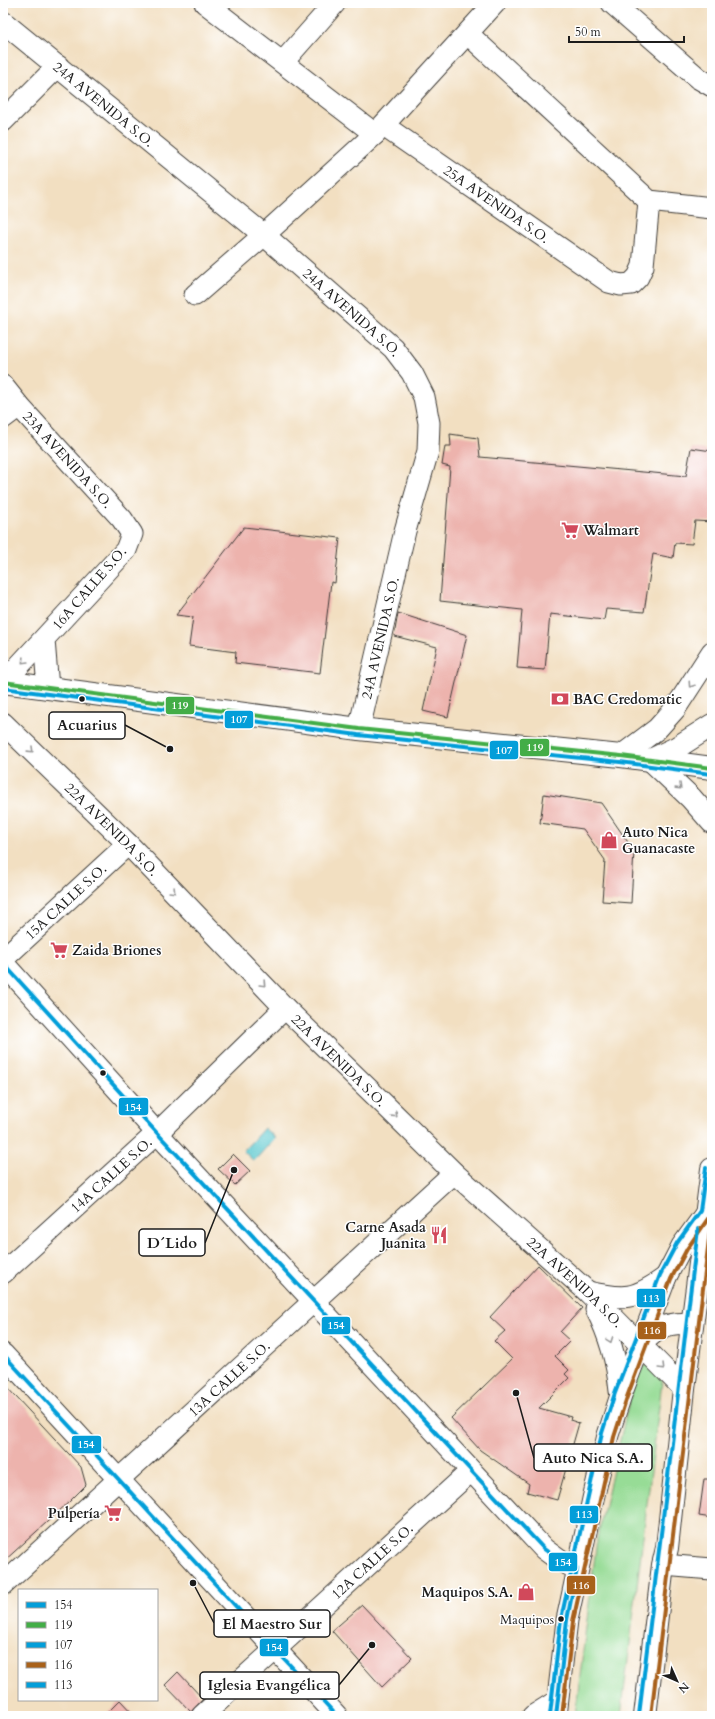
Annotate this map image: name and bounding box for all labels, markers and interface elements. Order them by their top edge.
scale bar [569,18,684,44]
text: 50 m [575,24,602,40]
street label: 24A AVENIDA S.O. [49,58,158,151]
street label: 25A AVENIDA S.O. [439,161,553,248]
street label: 24A AVENIDA S.O. [298,264,405,361]
street label: 23A AVENIDA S.O. [18,407,117,512]
supermarket icon: Walmart [560,520,580,540]
place label: Walmart [582,521,639,540]
street label: 16A CALLE S.O. [48,543,131,634]
street label: 24A AVENIDA S.O. [357,575,404,701]
one-way arrow [21,656,28,664]
one-way arrow [688,681,696,688]
bank icon: BAC Credomatic [550,689,570,709]
place label: BAC Credomatic [573,690,682,709]
unlabelled marker [77,694,87,704]
line badge: 119 [165,696,195,715]
text: 119 [172,698,189,713]
line badge: 107 [224,710,254,729]
callout: Acuarius [49,712,125,739]
text: 107 [231,712,248,727]
text: Acuarius [57,715,117,735]
line badge: 119 [519,738,550,757]
line badge: 107 [489,740,519,760]
text: 119 [527,740,544,755]
text: 107 [496,743,513,758]
one-way arrow [26,745,34,753]
street label: 22A AVENIDA S.O. [60,779,163,880]
one-way arrow [674,782,682,790]
place label: Auto Nica Guanacaste [622,823,695,858]
shop icon: Auto Nica Guanacaste [599,830,619,850]
street label: 15A CALLE S.O. [21,859,111,944]
one-way arrow [168,886,175,893]
supermarket icon: Zaida Briones [49,940,69,960]
place label: Zaida Briones [72,941,161,960]
one-way arrow [258,979,266,987]
street label: 22A AVENIDA S.O. [287,1010,390,1111]
unlabelled marker [98,1068,108,1078]
line badge: 154 [118,1097,149,1116]
text: 154 [125,1100,142,1115]
one-way arrow [390,1110,398,1118]
street label: 14A CALLE S.O. [66,1133,156,1217]
place label: Carne Asada Juanita [345,1218,426,1253]
restaurant icon: Carne Asada Juanita [429,1225,449,1245]
callout: D´Lido [139,1229,205,1256]
text: D´Lido [147,1233,197,1253]
street label: 22A AVENIDA S.O. [522,1233,627,1332]
line badge: 113 [636,1288,666,1308]
text: 113 [643,1291,660,1306]
line badge: 154 [321,1316,351,1335]
text: 154 [328,1318,345,1333]
line badge: 116 [637,1321,667,1340]
text: 116 [644,1323,661,1338]
one-way arrow [606,1336,614,1343]
street label: 13A CALLE S.O. [184,1337,274,1421]
one-way arrow [657,1362,664,1370]
line badge: 154 [71,1435,102,1454]
text: 154 [78,1437,95,1452]
callout: Auto Nica S.A. [534,1444,652,1471]
text: Auto Nica S.A. [542,1448,644,1468]
supermarket icon: Pulpería [103,1503,123,1523]
place label: Pulpería [48,1504,100,1523]
line badge: 113 [569,1505,599,1524]
text: 113 [576,1507,593,1522]
street label: 12A CALLE S.O. [327,1519,417,1604]
line badge: 154 [548,1552,578,1572]
text: 154 [555,1555,572,1570]
line badge: 116 [566,1575,596,1595]
text: 116 [573,1578,590,1593]
shop icon: Maquipos S.A. [516,1582,536,1602]
place label: Maquipos S.A. [421,1583,513,1602]
legend [18,1589,158,1701]
text: 154 [54,1597,72,1613]
callout: El Maestro Sur [214,1610,330,1637]
place label: Maquipos [500,1611,554,1629]
text: El Maestro Sur [222,1614,323,1634]
marker: Maquipos [556,1614,566,1624]
text: 119 [54,1617,72,1633]
text: 107 [54,1637,72,1653]
line badge: 154 [259,1638,289,1657]
text: 154 [266,1640,283,1655]
text: 116 [54,1657,72,1673]
north arrow [657,1661,697,1701]
callout: Iglesia Evangélica [200,1672,339,1699]
text: Iglesia Evangélica [207,1675,331,1695]
text: 113 [54,1677,72,1693]
text: N [675,1679,692,1697]

